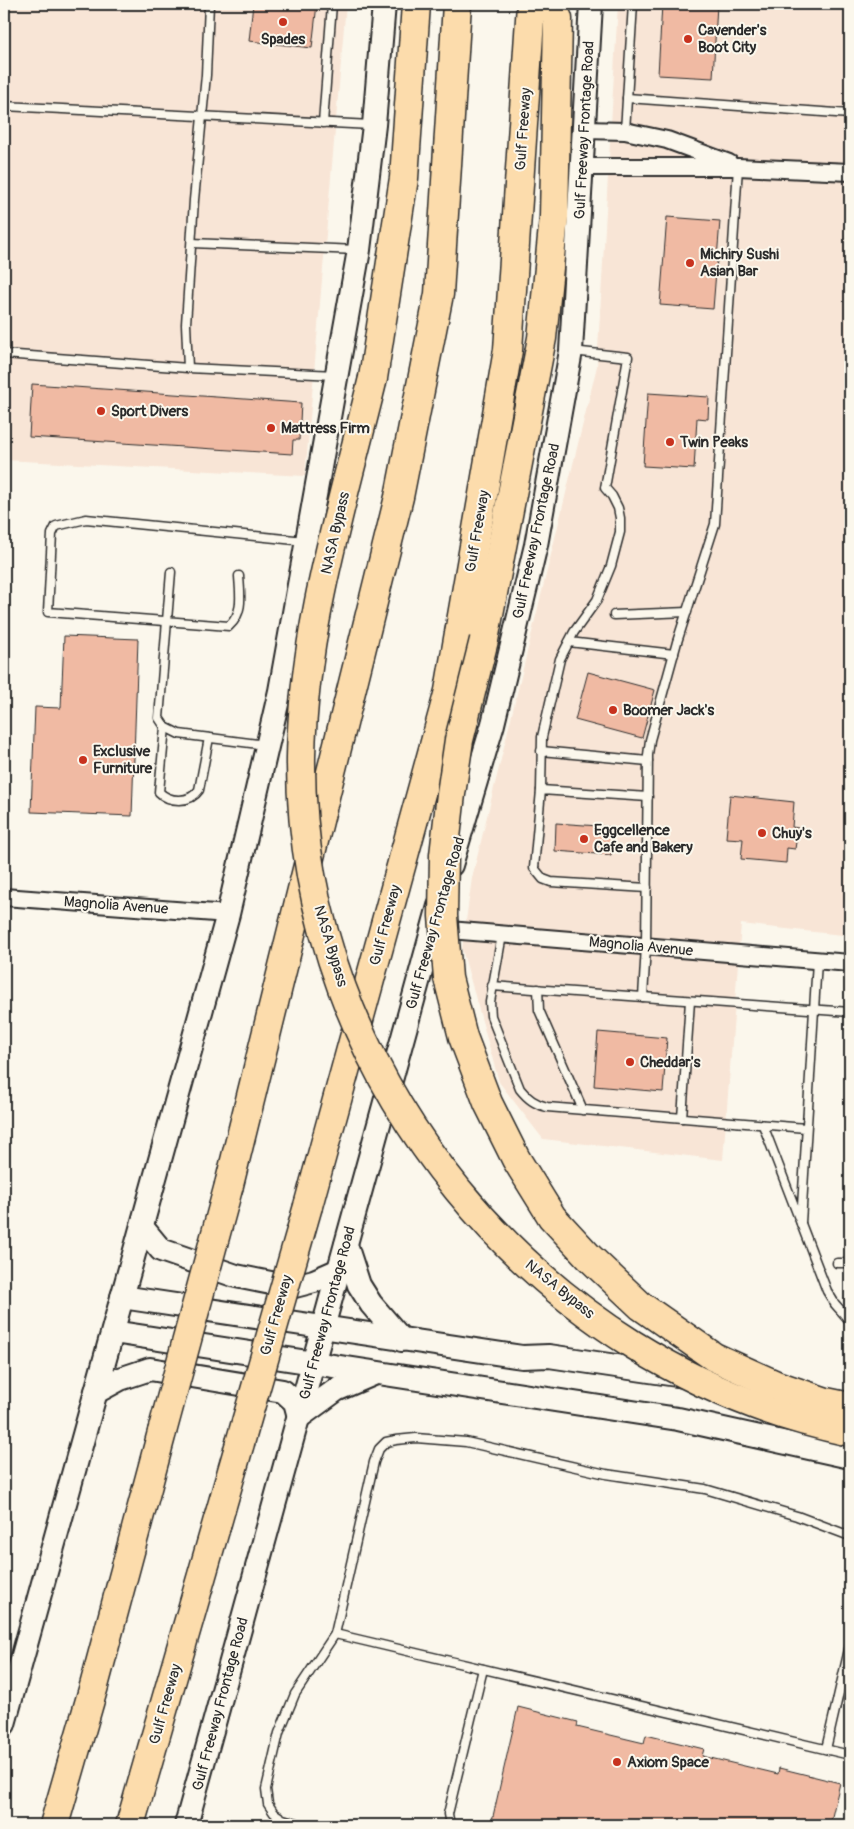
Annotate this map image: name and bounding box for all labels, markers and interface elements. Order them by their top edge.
marker: Spades [277,16,289,28]
place label: Cavender's Boot City [698,21,767,57]
place label: Spades [261,30,305,49]
marker: Cavender's Boot City [682,33,694,45]
street label: Gulf Freeway Frontage Road [570,40,599,220]
street label: Gulf Freeway [511,86,536,171]
place label: Michiry Sushi Asian Bar [700,245,779,281]
marker: Michiry Sushi Asian Bar [684,257,696,269]
place label: Sport Divers [111,402,189,421]
marker: Sport Divers [95,405,107,417]
place label: Mattress Firm [281,419,370,438]
marker: Mattress Firm [265,422,277,434]
place label: Twin Peaks [679,433,748,452]
marker: Twin Peaks [664,436,676,448]
street label: Gulf Freeway Frontage Road [509,442,564,620]
street label: Gulf Freeway [461,488,494,574]
street label: NASA Bypass [317,490,354,576]
place label: Boomer Jack's [623,701,714,720]
marker: Boomer Jack's [607,704,619,716]
place label: Exclusive Furniture [93,742,153,778]
marker: Exclusive Furniture [77,754,89,766]
place label: Eggcellence Cafe and Bakery [594,821,693,857]
place label: Chuy's [772,824,812,843]
marker: Chuy's [756,827,768,839]
marker: Eggcellence Cafe and Bakery [578,833,590,845]
street label: Gulf Freeway Frontage Road [402,835,469,1012]
street label: Gulf Freeway [366,882,406,968]
street label: Magnolia Avenue [63,892,169,919]
street label: NASA Bypass [309,903,352,989]
street label: Magnolia Avenue [588,932,695,961]
place label: Cheddar's [640,1053,701,1072]
marker: Cheddar's [624,1056,636,1068]
street label: Gulf Freeway Frontage Road [295,1224,360,1402]
street label: NASA Bypass [521,1256,599,1323]
street label: Gulf Freeway [256,1272,297,1358]
street label: Gulf Freeway Frontage Road [188,1615,253,1793]
street label: Gulf Freeway [145,1661,186,1747]
place label: Axiom Space [627,1753,710,1772]
marker: Axiom Space [611,1756,623,1768]

